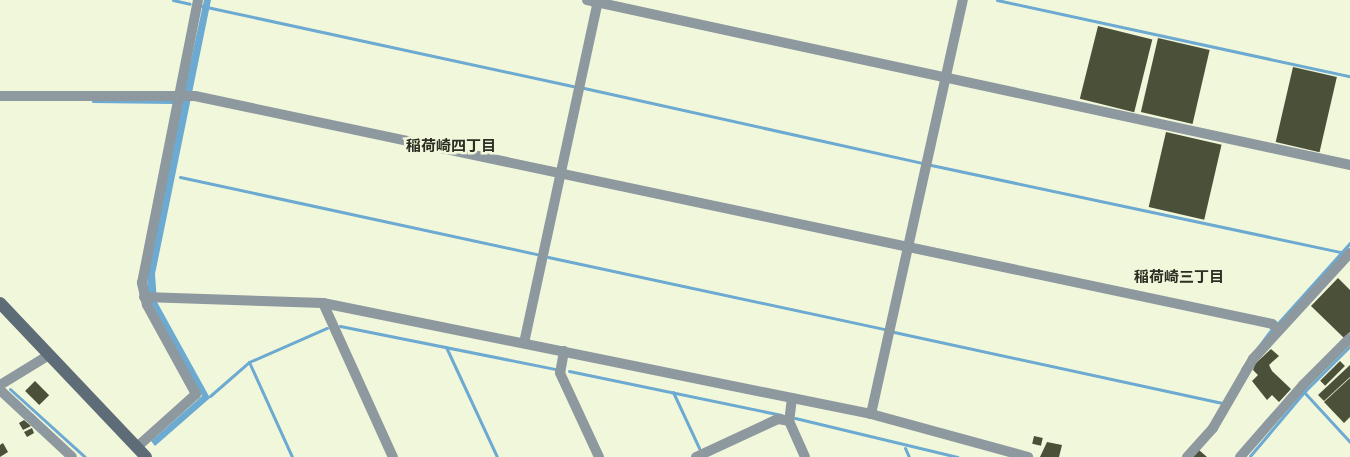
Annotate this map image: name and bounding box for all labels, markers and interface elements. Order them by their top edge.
district label: 稲荷崎四丁目 [406,138,496,156]
district label: 稲荷崎三丁目 [1134,269,1224,287]

